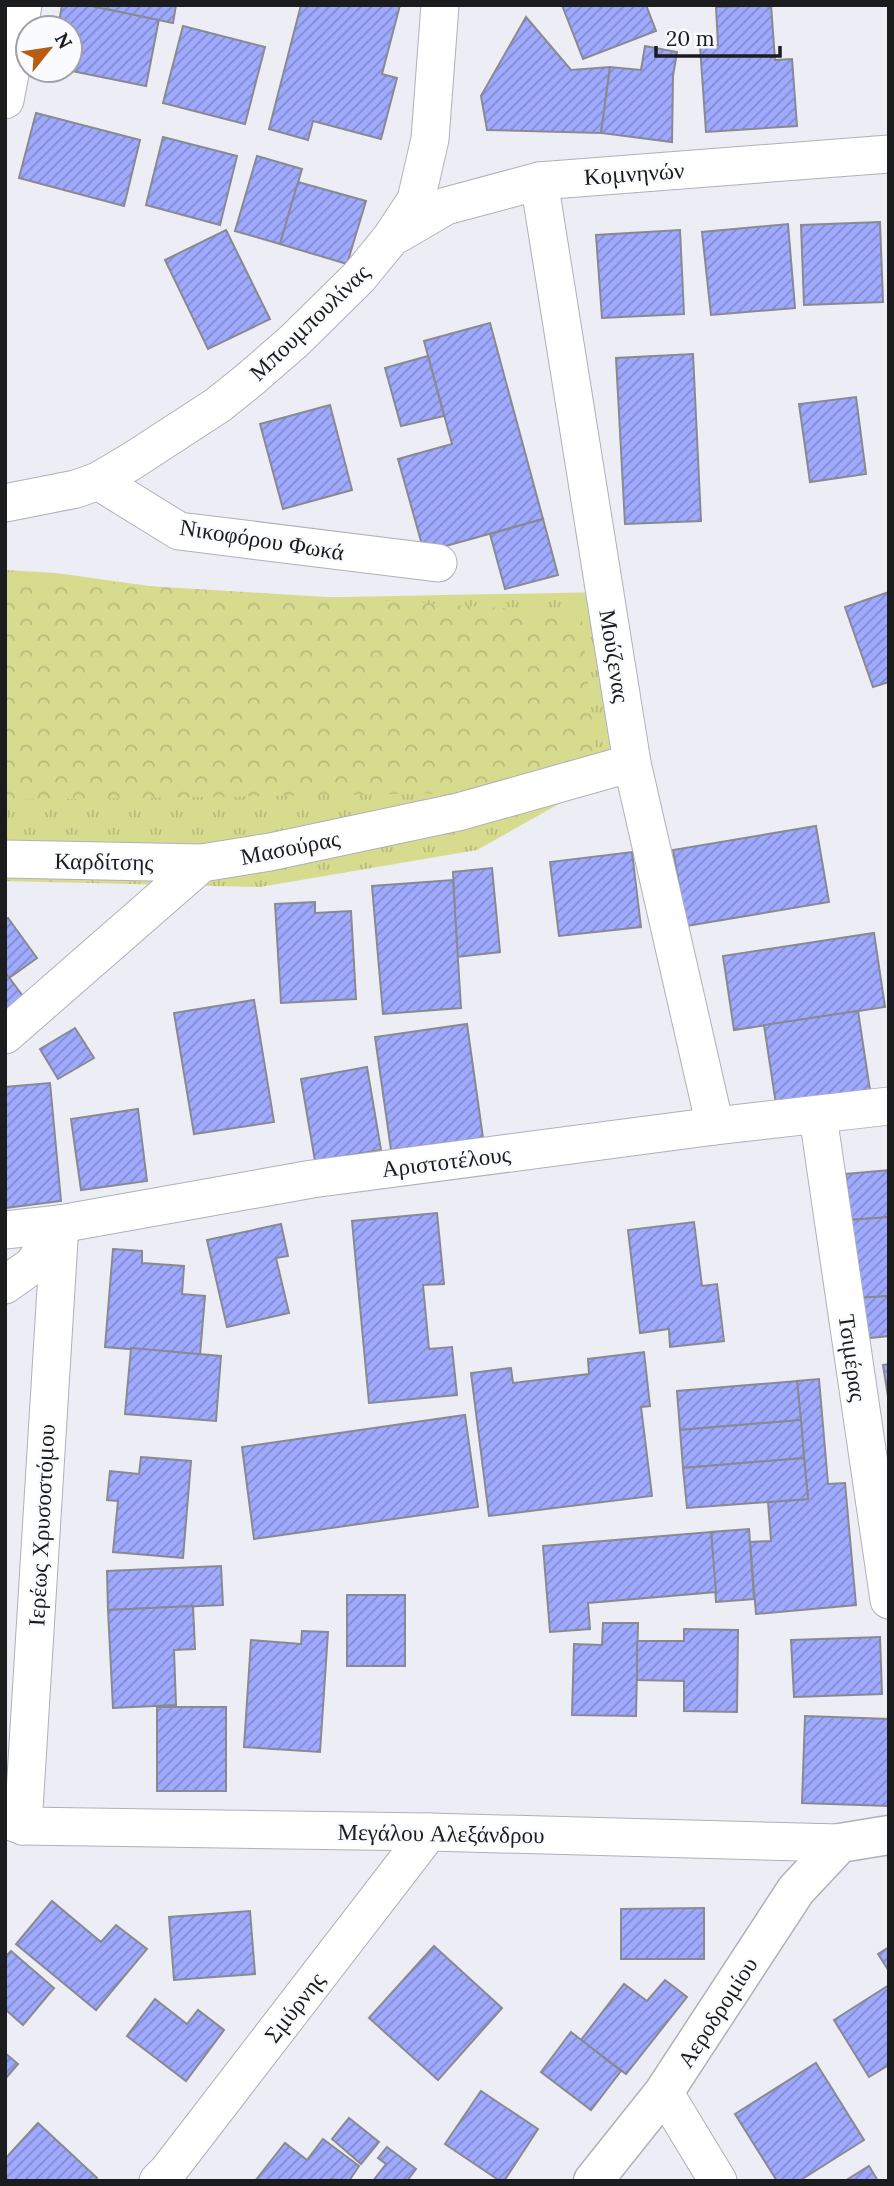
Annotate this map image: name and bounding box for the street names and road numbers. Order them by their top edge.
street label: Κομνηνών [583,155,685,191]
street label: Μπουμπουλίνας [243,257,375,387]
street label: Νικοφόρου Φωκά [178,512,346,566]
street label: Μούζενας [593,607,637,705]
street label: Μασούρας [238,823,342,871]
street label: Καρδίτσης [54,846,154,876]
street label: Αριστοτέλους [380,1139,512,1183]
street label: Τσιμέρας [833,1313,873,1403]
street label: Ιερέως Χρυσοστόμου [21,1423,61,1627]
street label: Μεγάλου Αλεξάνδρου [337,1817,545,1849]
street label: Αεροδρομίου [670,1951,764,2073]
street label: Σμύρνης [257,1966,331,2048]

